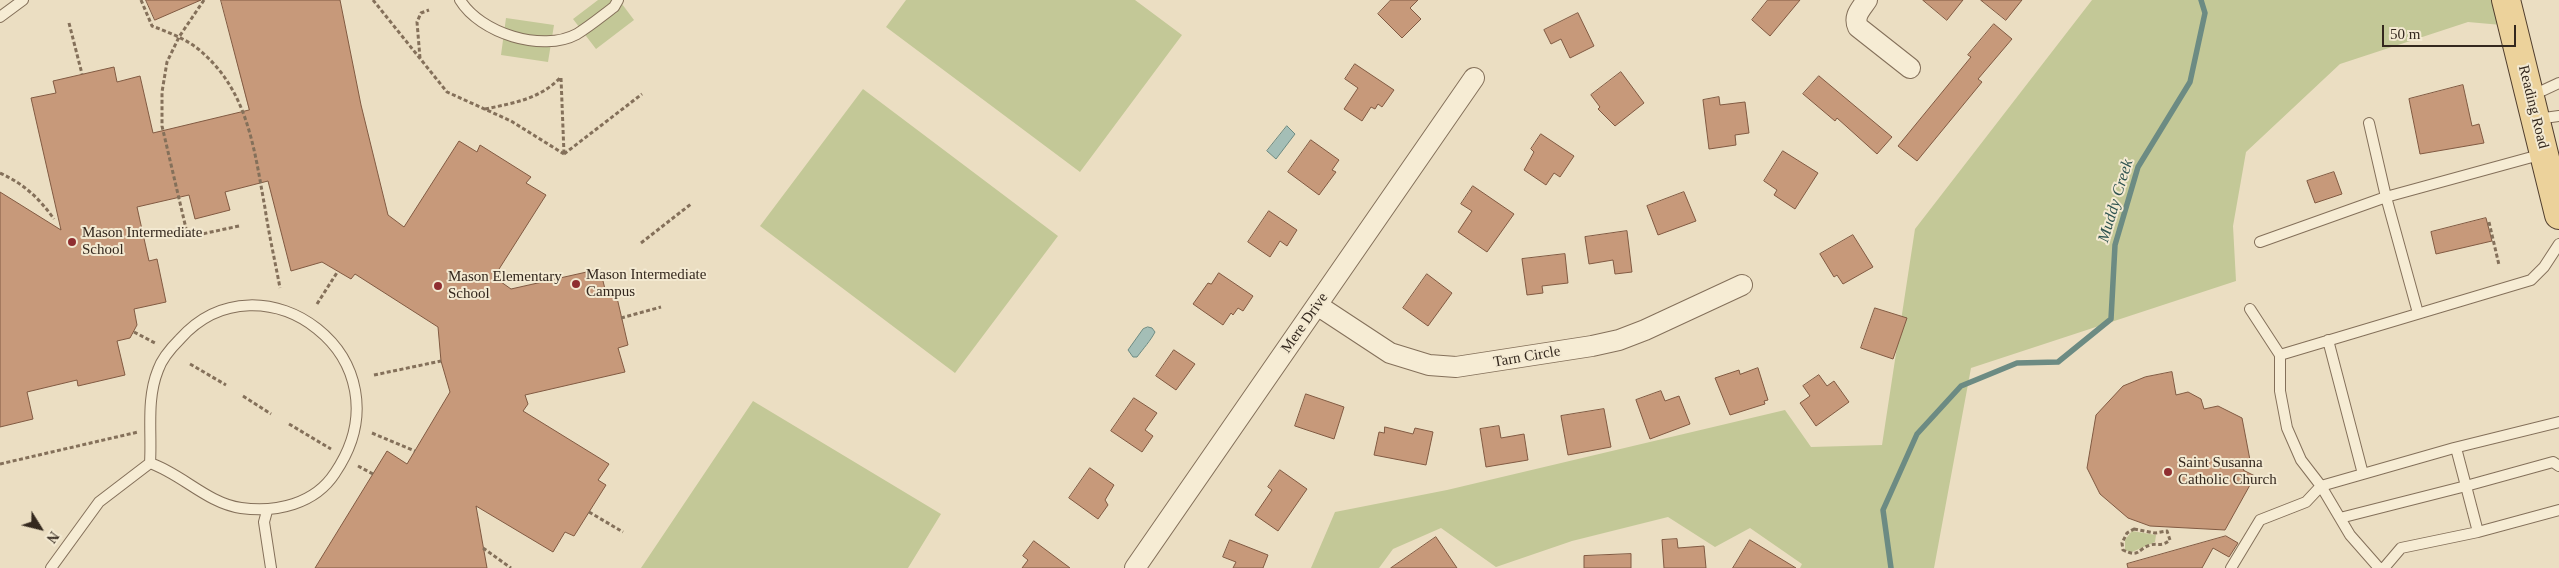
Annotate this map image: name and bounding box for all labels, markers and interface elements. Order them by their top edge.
scale bar [2384,15,2518,47]
text: 50 m [2390,26,2420,42]
street label: Reading Road [2514,63,2552,151]
water label: Muddy Creek [2094,157,2138,245]
place label: Mason Intermediate School [82,224,202,259]
marker: Mason Intermediate School [66,236,78,248]
place label: Mason Intermediate Campus [586,266,706,301]
place label: Mason Elementary School [448,268,562,303]
marker: Mason Intermediate Campus [570,278,582,290]
marker: Mason Elementary School [432,280,444,292]
street label: Mere Drive [1278,289,1332,357]
street label: Tarn Circle [1492,342,1562,372]
place label: Saint Susanna Catholic Church [2178,454,2277,489]
marker: Saint Susanna Catholic Church [2162,466,2174,478]
north arrow [15,503,65,553]
text: N [43,529,62,546]

